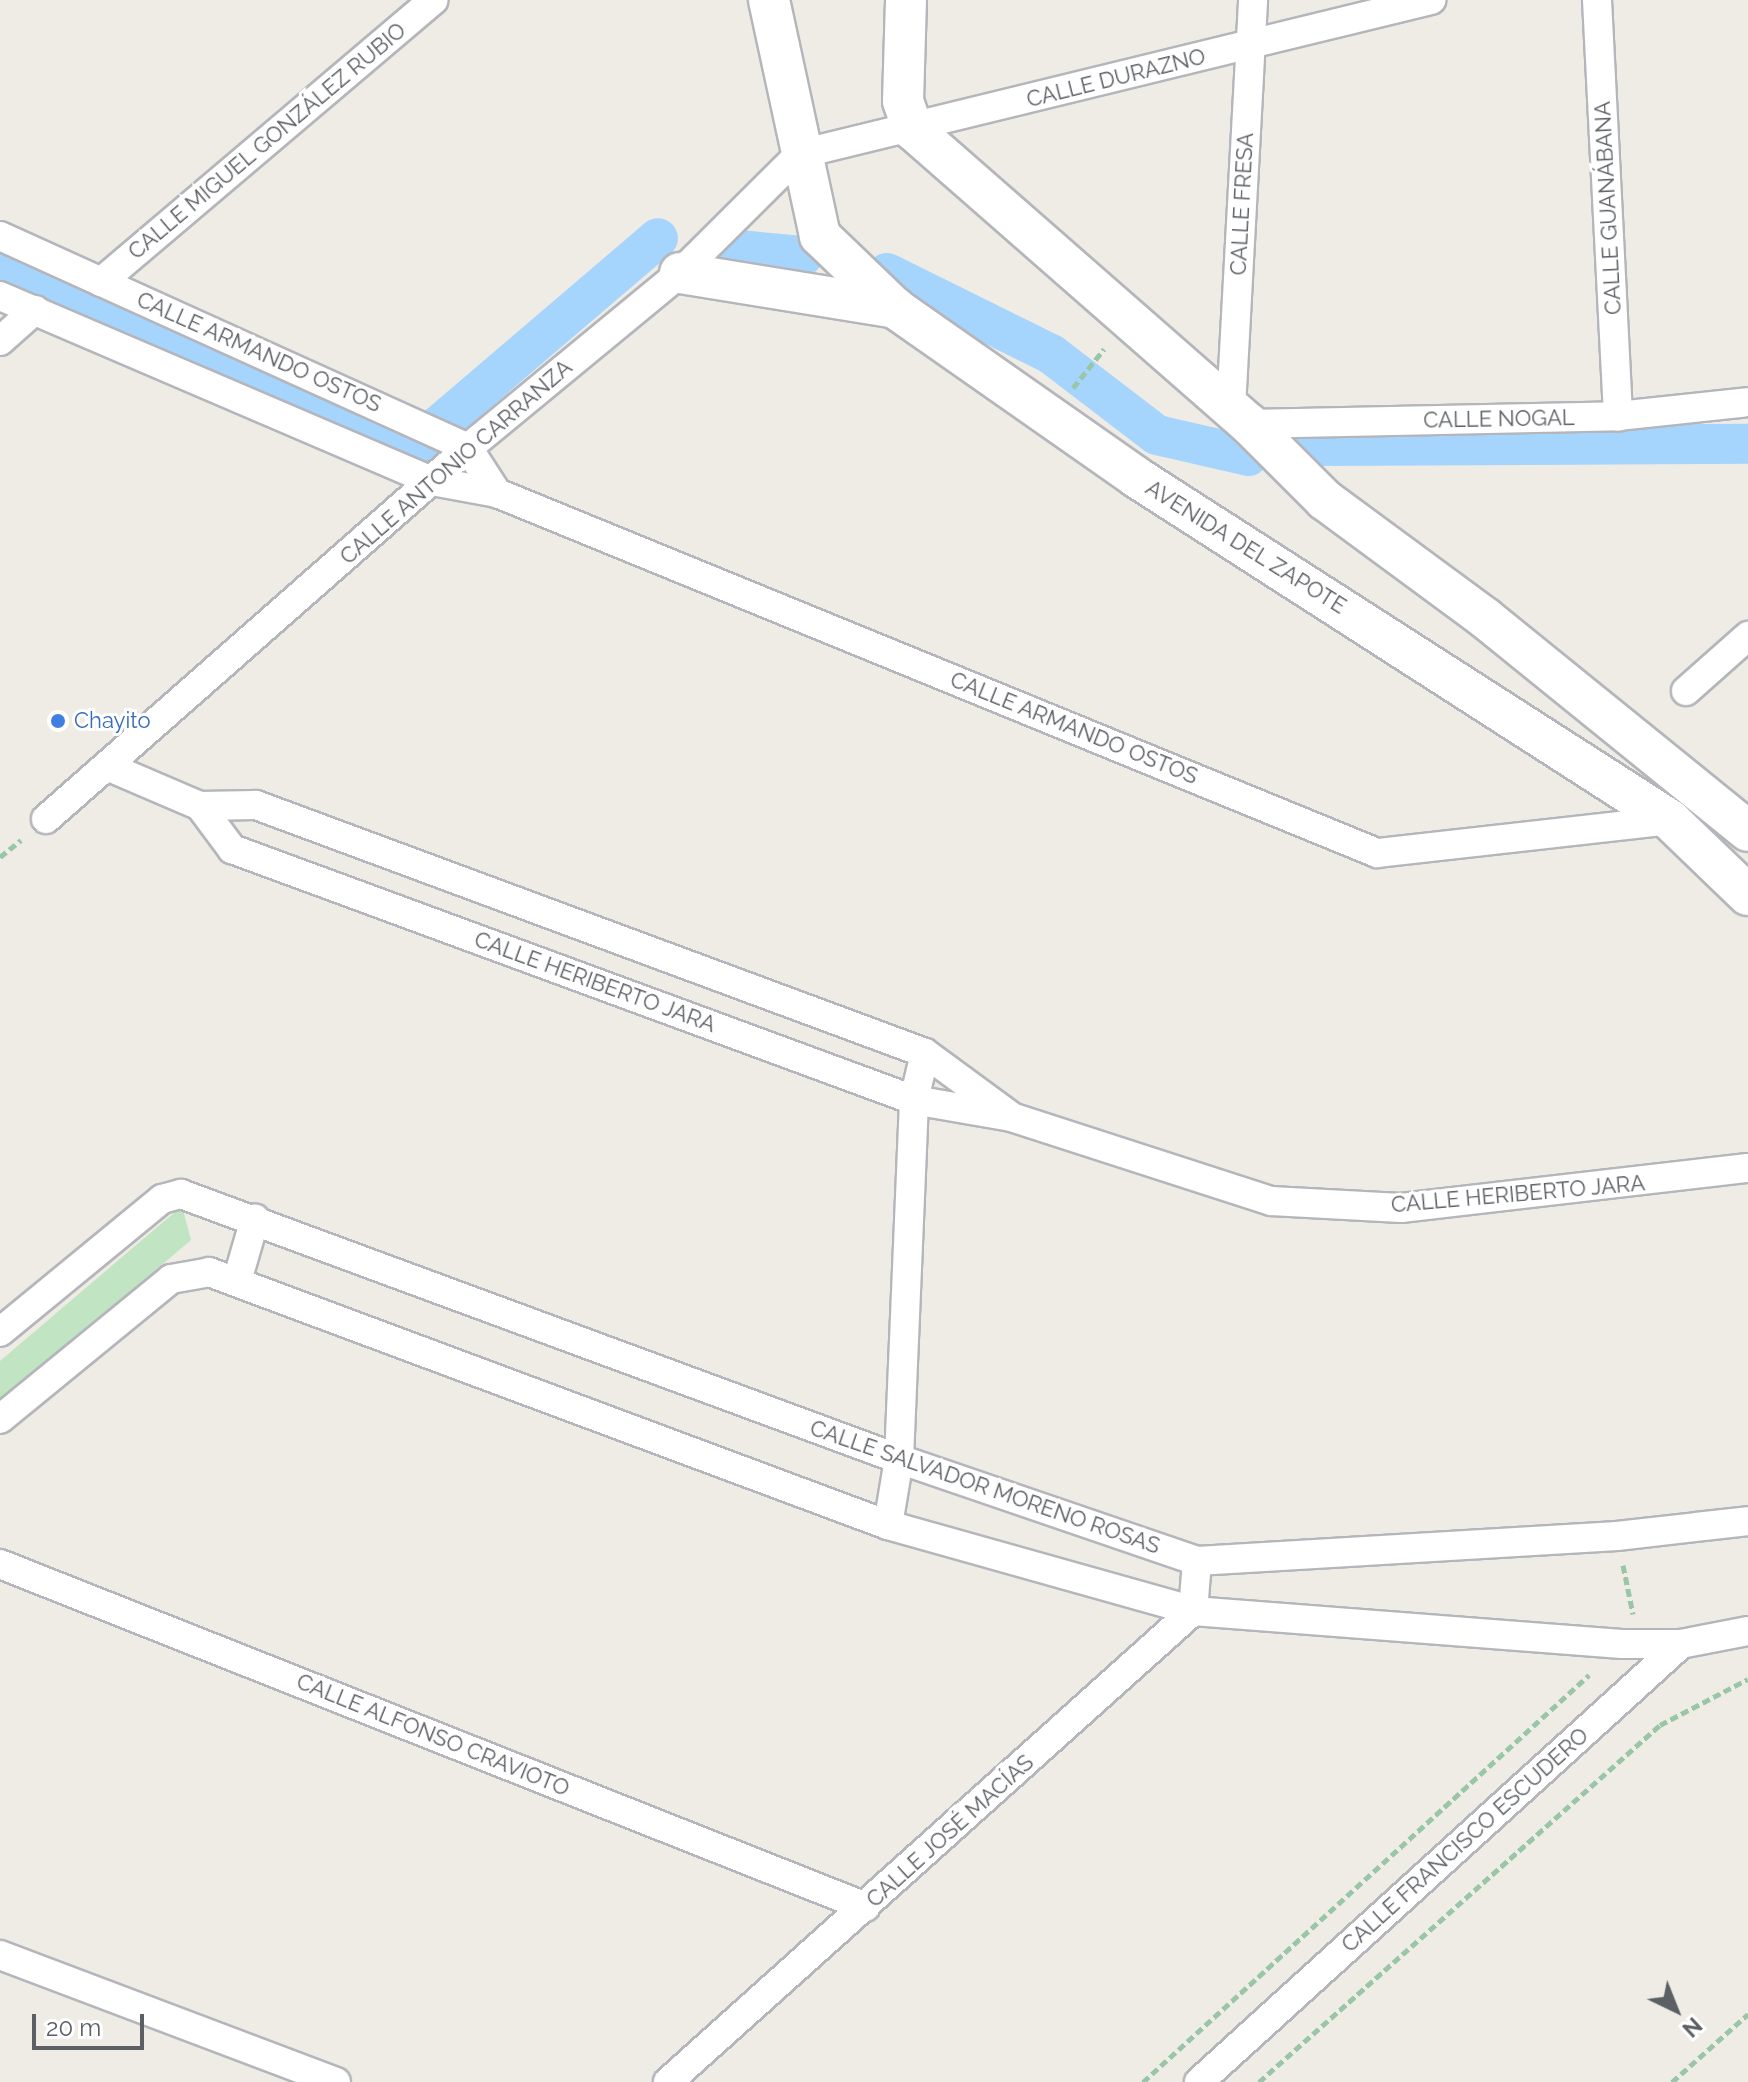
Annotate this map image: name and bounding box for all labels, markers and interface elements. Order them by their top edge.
street label: CALLE MIGUEL GONZÁLEZ RUBIO [123,17,411,265]
street label: CALLE DURAZNO [1024,43,1208,113]
street label: CALLE GUANÁBANA [1589,101,1627,315]
street label: CALLE FRESA [1225,132,1259,276]
street label: CALLE ARMANDO OSTOS [132,286,386,418]
street label: CALLE ANTONIO CARRANZA [334,354,578,570]
street label: CALLE NOGAL [1423,404,1575,434]
street label: AVENIDA DEL ZAPOTE [1140,474,1352,620]
street label: CALLE ARMANDO OSTOS [946,666,1202,790]
place label: Chayito [74,708,151,734]
marker: Chayito [49,712,67,730]
street label: CALLE HERIBERTO JARA [470,926,720,1038]
street label: CALLE HERIBERTO JARA [1390,1170,1646,1218]
street label: CALLE SALVADOR MORENO ROSAS [807,1415,1163,1559]
street label: CALLE ALFONSO CRAVIOTO [292,1668,574,1802]
street label: CALLE FRANCISCO ESCUDERO [1336,1722,1594,1958]
street label: CALLE JOSÉ MACÍAS [861,1749,1039,1913]
north arrow [1636,1970,1716,2050]
scale bar [36,1998,148,2048]
text: N [1677,2012,1707,2043]
text: 20 m [46,2013,101,2042]

